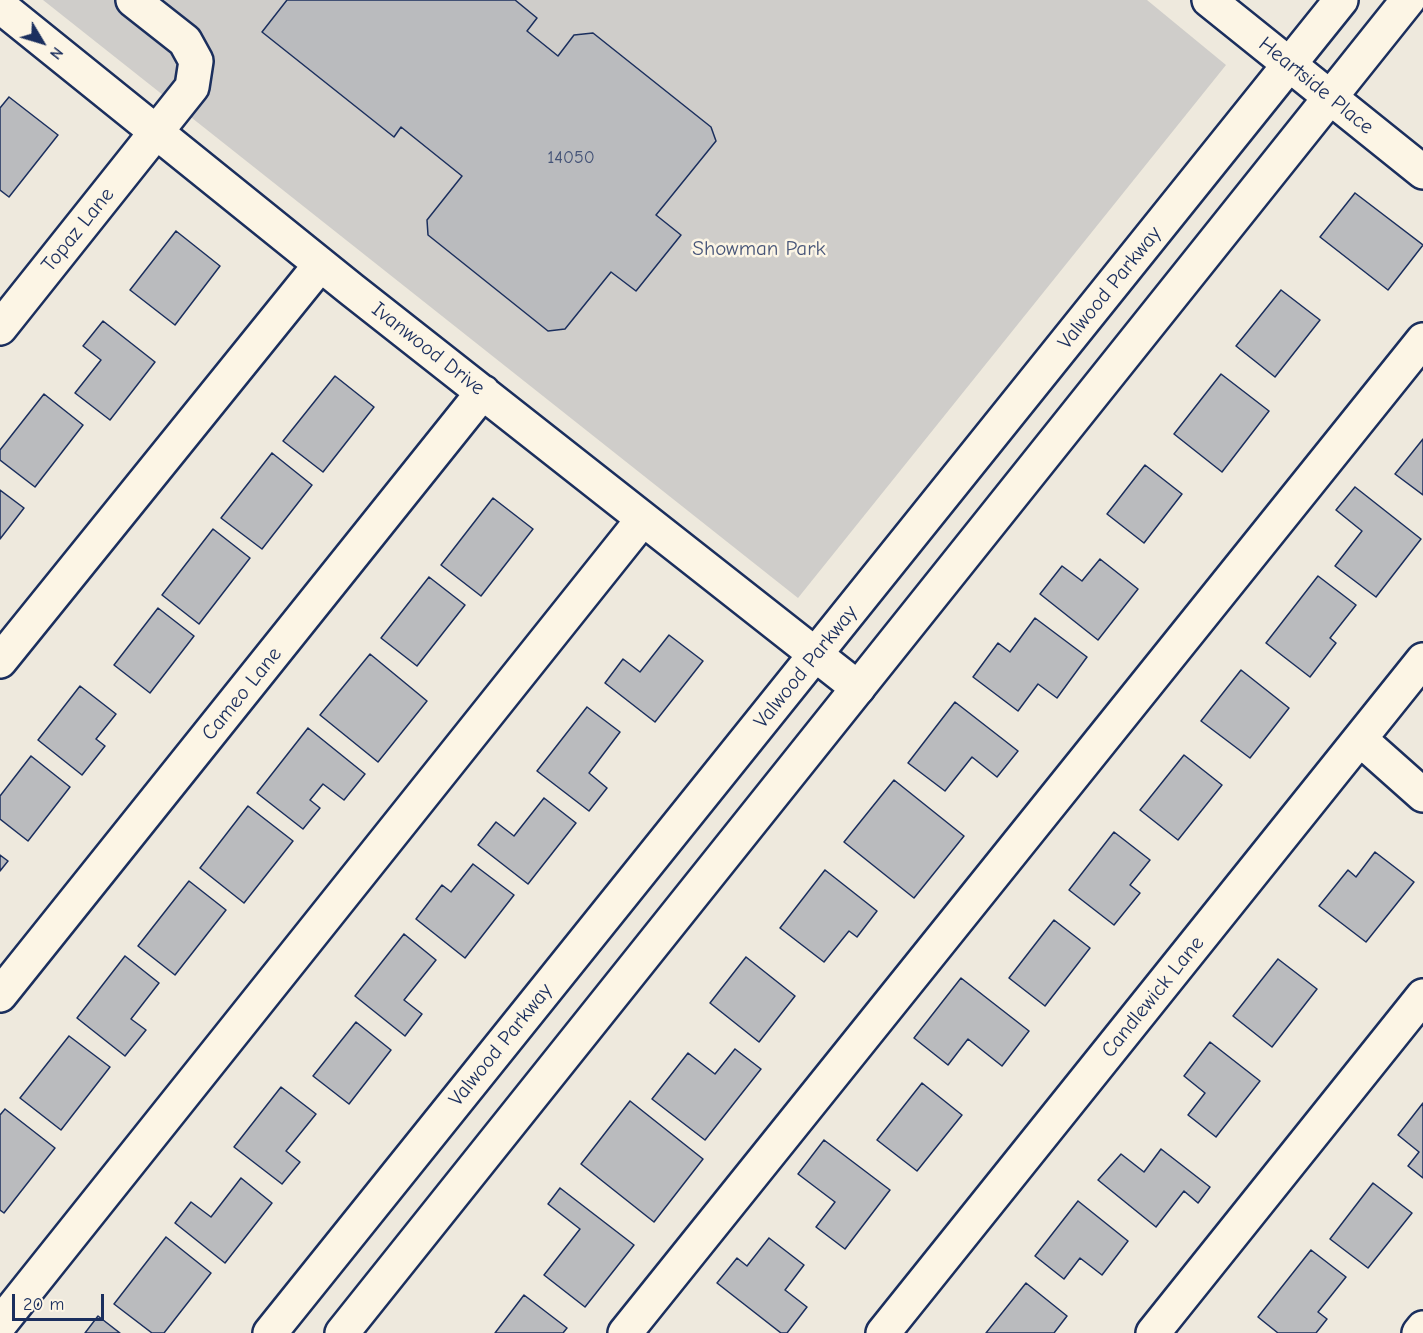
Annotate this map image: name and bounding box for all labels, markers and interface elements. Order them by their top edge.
north arrow [12,12,72,72]
street label: Heartside Place [1253,32,1379,140]
text: N [46,43,66,63]
house number: 14050 [547,147,595,169]
street label: Topaz Lane [36,183,120,277]
street label: Valwood Parkway [1053,222,1167,354]
park label: Showman Park [692,236,826,262]
street label: Ivanwood Drive [366,297,490,401]
street label: Valwood Parkway [749,601,863,733]
street label: Cameo Lane [197,642,287,746]
street label: Candlewick Lane [1096,931,1210,1063]
street label: Valwood Parkway [444,979,558,1111]
scale bar [15,1282,106,1320]
text: 20 m [23,1294,64,1315]

